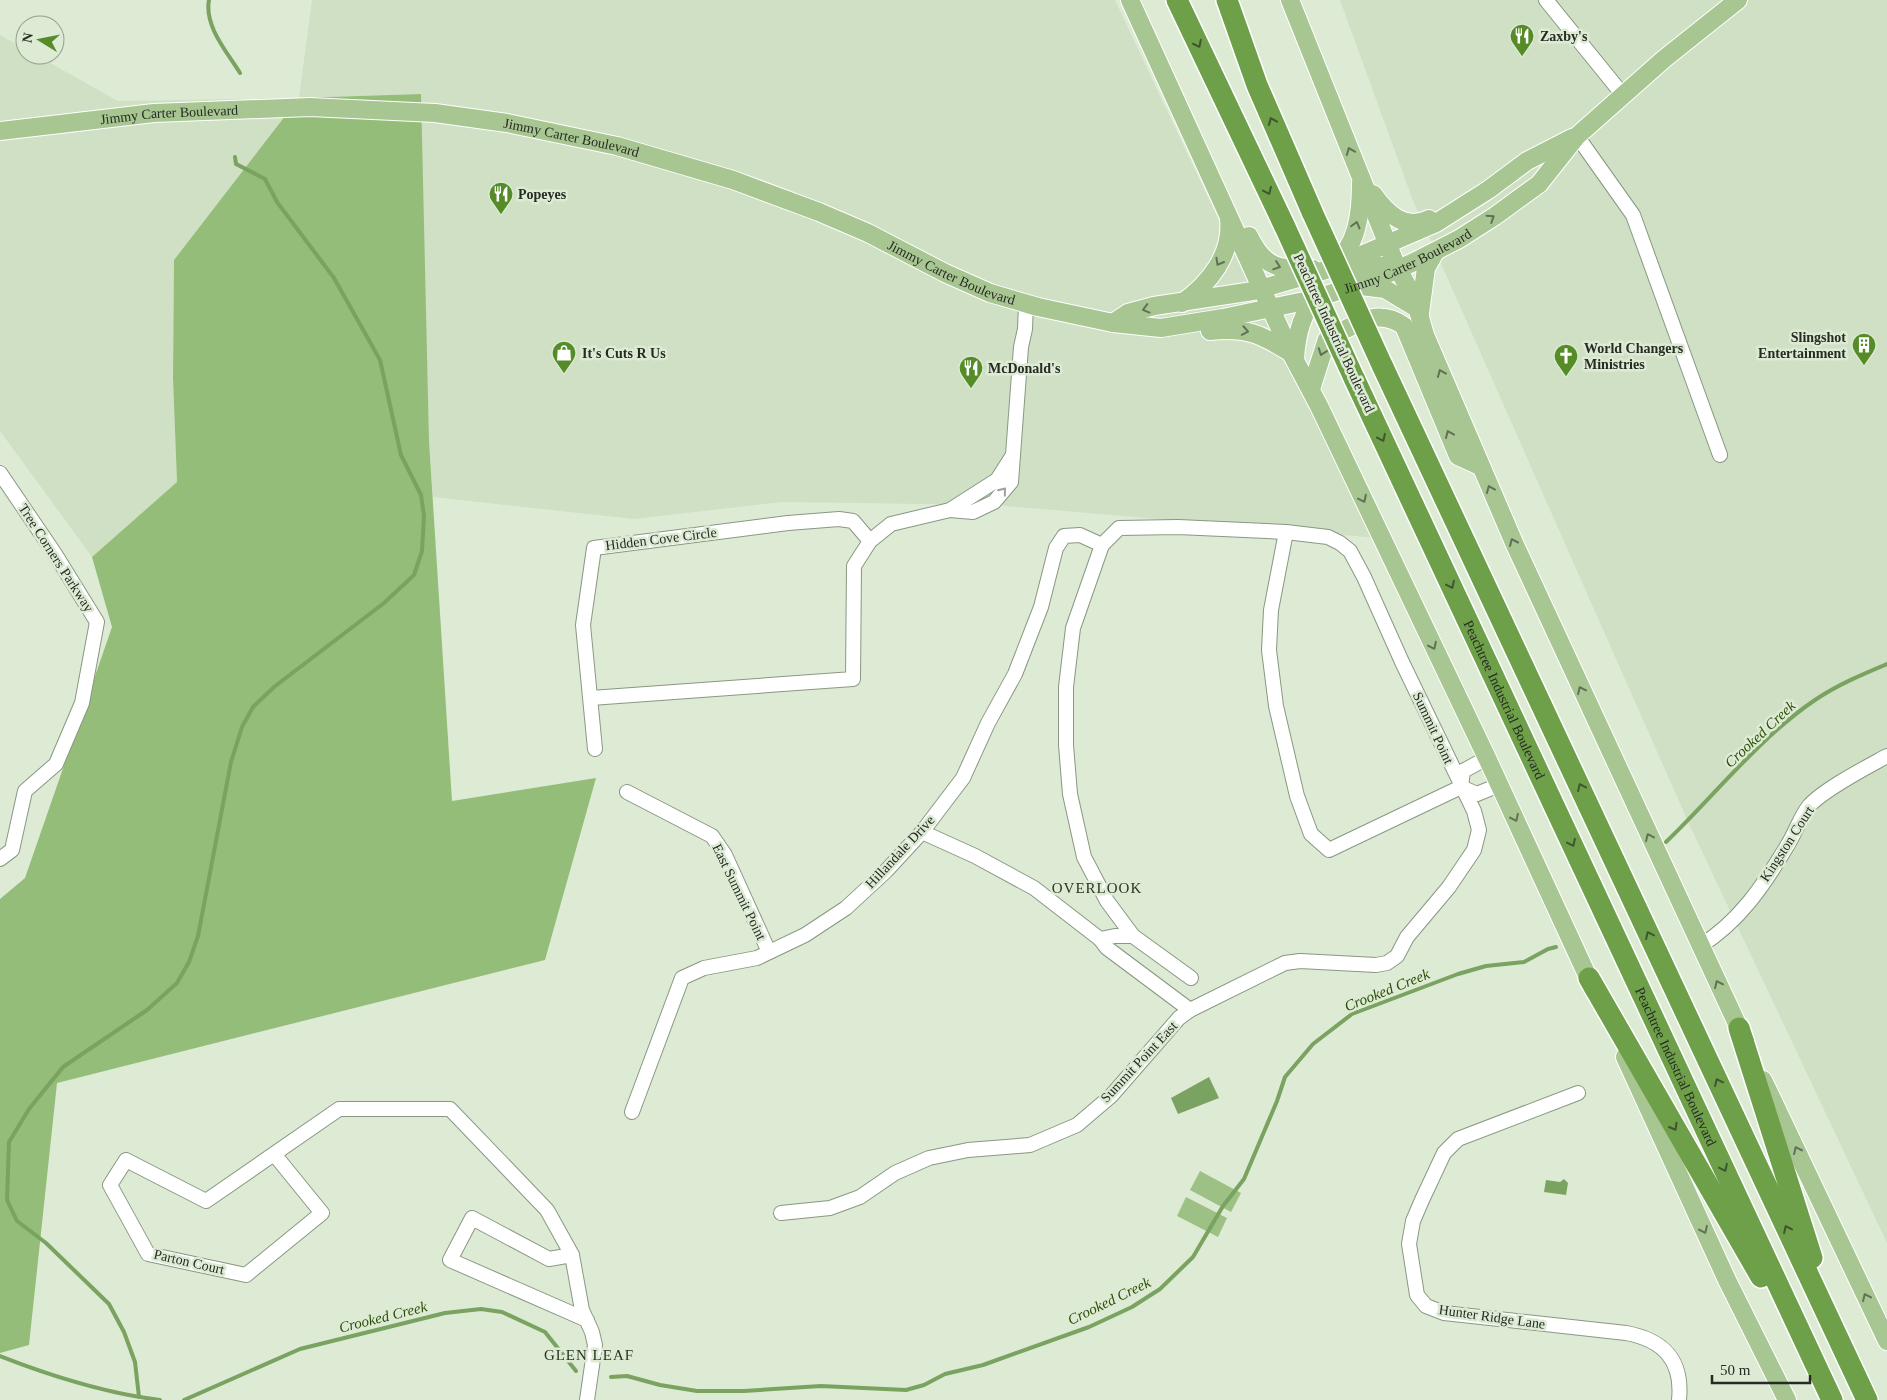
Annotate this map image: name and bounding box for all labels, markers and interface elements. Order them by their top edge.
north arrow [15,15,65,65]
restaurant icon: Zaxby's [1509,23,1535,57]
place label: Zaxby's [1540,29,1588,44]
text: N [19,32,36,44]
one-way arrow [1192,38,1202,47]
street label: Jimmy Carter Boulevard [99,102,238,127]
street label: Jimmy Carter Boulevard [503,115,641,160]
one-way arrow [1268,117,1278,126]
one-way arrow [1346,147,1356,155]
restaurant icon: Popeyes [488,181,514,215]
one-way arrow [1262,185,1272,194]
place label: Popeyes [518,187,567,202]
one-way arrow [1486,215,1495,225]
one-way arrow [1350,220,1361,229]
street label: Jimmy Carter Boulevard [1342,226,1474,296]
street label: Jimmy Carter Boulevard [885,237,1017,307]
street label: Peachtree Industrial Boulevard [1291,251,1377,415]
one-way arrow [1216,257,1226,266]
one-way arrow [1273,260,1281,270]
one-way arrow [1141,303,1150,314]
one-way arrow [1241,325,1250,336]
place label: Slingshot Entertainment [1758,330,1846,361]
building icon: Slingshot Entertainment [1851,332,1877,366]
shop icon: It's Cuts R Us [551,340,577,374]
place label: World Changers Ministries [1584,341,1684,372]
church icon: World Changers Ministries [1553,343,1579,377]
place label: It's Cuts R Us [582,346,666,361]
one-way arrow [1318,347,1328,356]
restaurant icon: McDonald's [958,355,984,389]
place label: McDonald's [988,361,1061,376]
one-way arrow [1436,369,1447,378]
one-way arrow [1445,430,1455,438]
one-way arrow [1376,433,1387,442]
one-way arrow [1486,485,1497,494]
one-way arrow [998,487,1007,496]
one-way arrow [1357,494,1367,503]
street label: Tree Corners Parkway [16,501,96,615]
street label: Hidden Cove Circle [605,525,717,553]
one-way arrow [1509,538,1520,547]
one-way arrow [1445,580,1456,589]
street label: Peachtree Industrial Boulevard [1461,618,1548,781]
one-way arrow [1427,641,1438,650]
one-way arrow [1577,686,1587,695]
street label: Summit Point [1410,690,1456,766]
water label: Crooked Creek [1722,697,1799,771]
one-way arrow [1577,784,1587,793]
street label: Kingston Court [1757,803,1817,884]
street label: Hillandale Drive [863,813,937,891]
one-way arrow [1508,813,1519,822]
one-way arrow [1645,833,1655,842]
one-way arrow [1566,838,1576,847]
street label: East Summit Point [709,842,769,943]
district label: OVERLOOK [1052,880,1142,896]
one-way arrow [1645,931,1655,940]
water label: Crooked Creek [1342,966,1432,1014]
one-way arrow [1714,980,1724,989]
street label: Peachtree Industrial Boulevard [1632,985,1720,1148]
street label: Summit Point East [1098,1018,1180,1106]
one-way arrow [1714,1078,1724,1087]
one-way arrow [1668,1121,1678,1130]
one-way arrow [1792,1146,1803,1155]
one-way arrow [1718,1163,1728,1172]
one-way arrow [1697,1225,1708,1234]
one-way arrow [1782,1225,1793,1234]
street label: Parton Court [152,1247,226,1277]
water label: Crooked Creek [1065,1274,1153,1328]
one-way arrow [1862,1293,1872,1302]
water label: Crooked Creek [337,1298,429,1336]
street label: Hunter Ridge Lane [1438,1302,1546,1332]
district label: GLEN LEAF [544,1347,634,1363]
scale bar [1712,1352,1810,1384]
text: 50 m [1720,1362,1751,1378]

